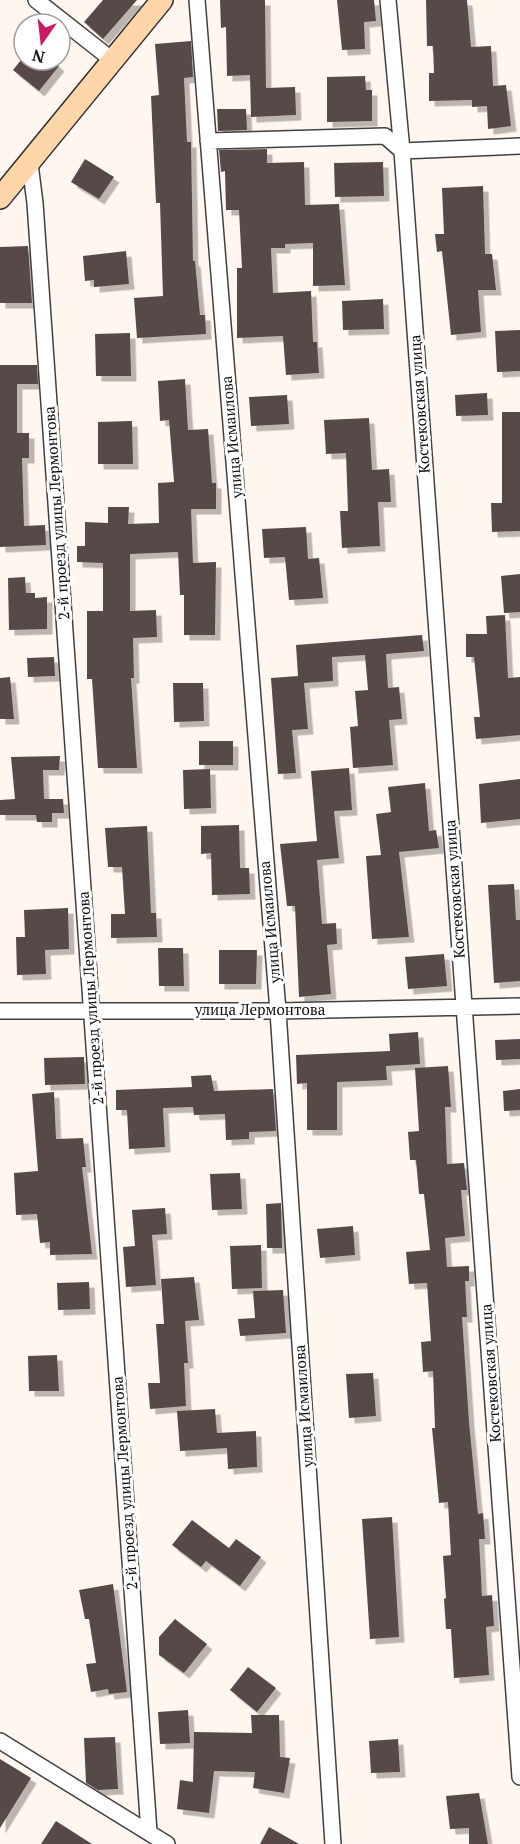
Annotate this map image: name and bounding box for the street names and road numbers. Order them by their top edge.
street label: Костековская улица [404,334,434,474]
street label: улица Исмаилова [216,375,246,500]
street label: 2-й проезд улицы Лермонтова [39,405,73,621]
street label: Костековская улица [439,819,469,959]
street label: улица Исмаилова [254,860,284,985]
street label: 2-й проезд улицы Лермонтова [73,890,107,1106]
street label: улица Лермонтова [194,999,326,1019]
street label: Костековская улица [475,1303,505,1443]
street label: улица Исмаилова [289,1344,317,1469]
street label: 2-й проезд улицы Лермонтова [107,1375,141,1591]

